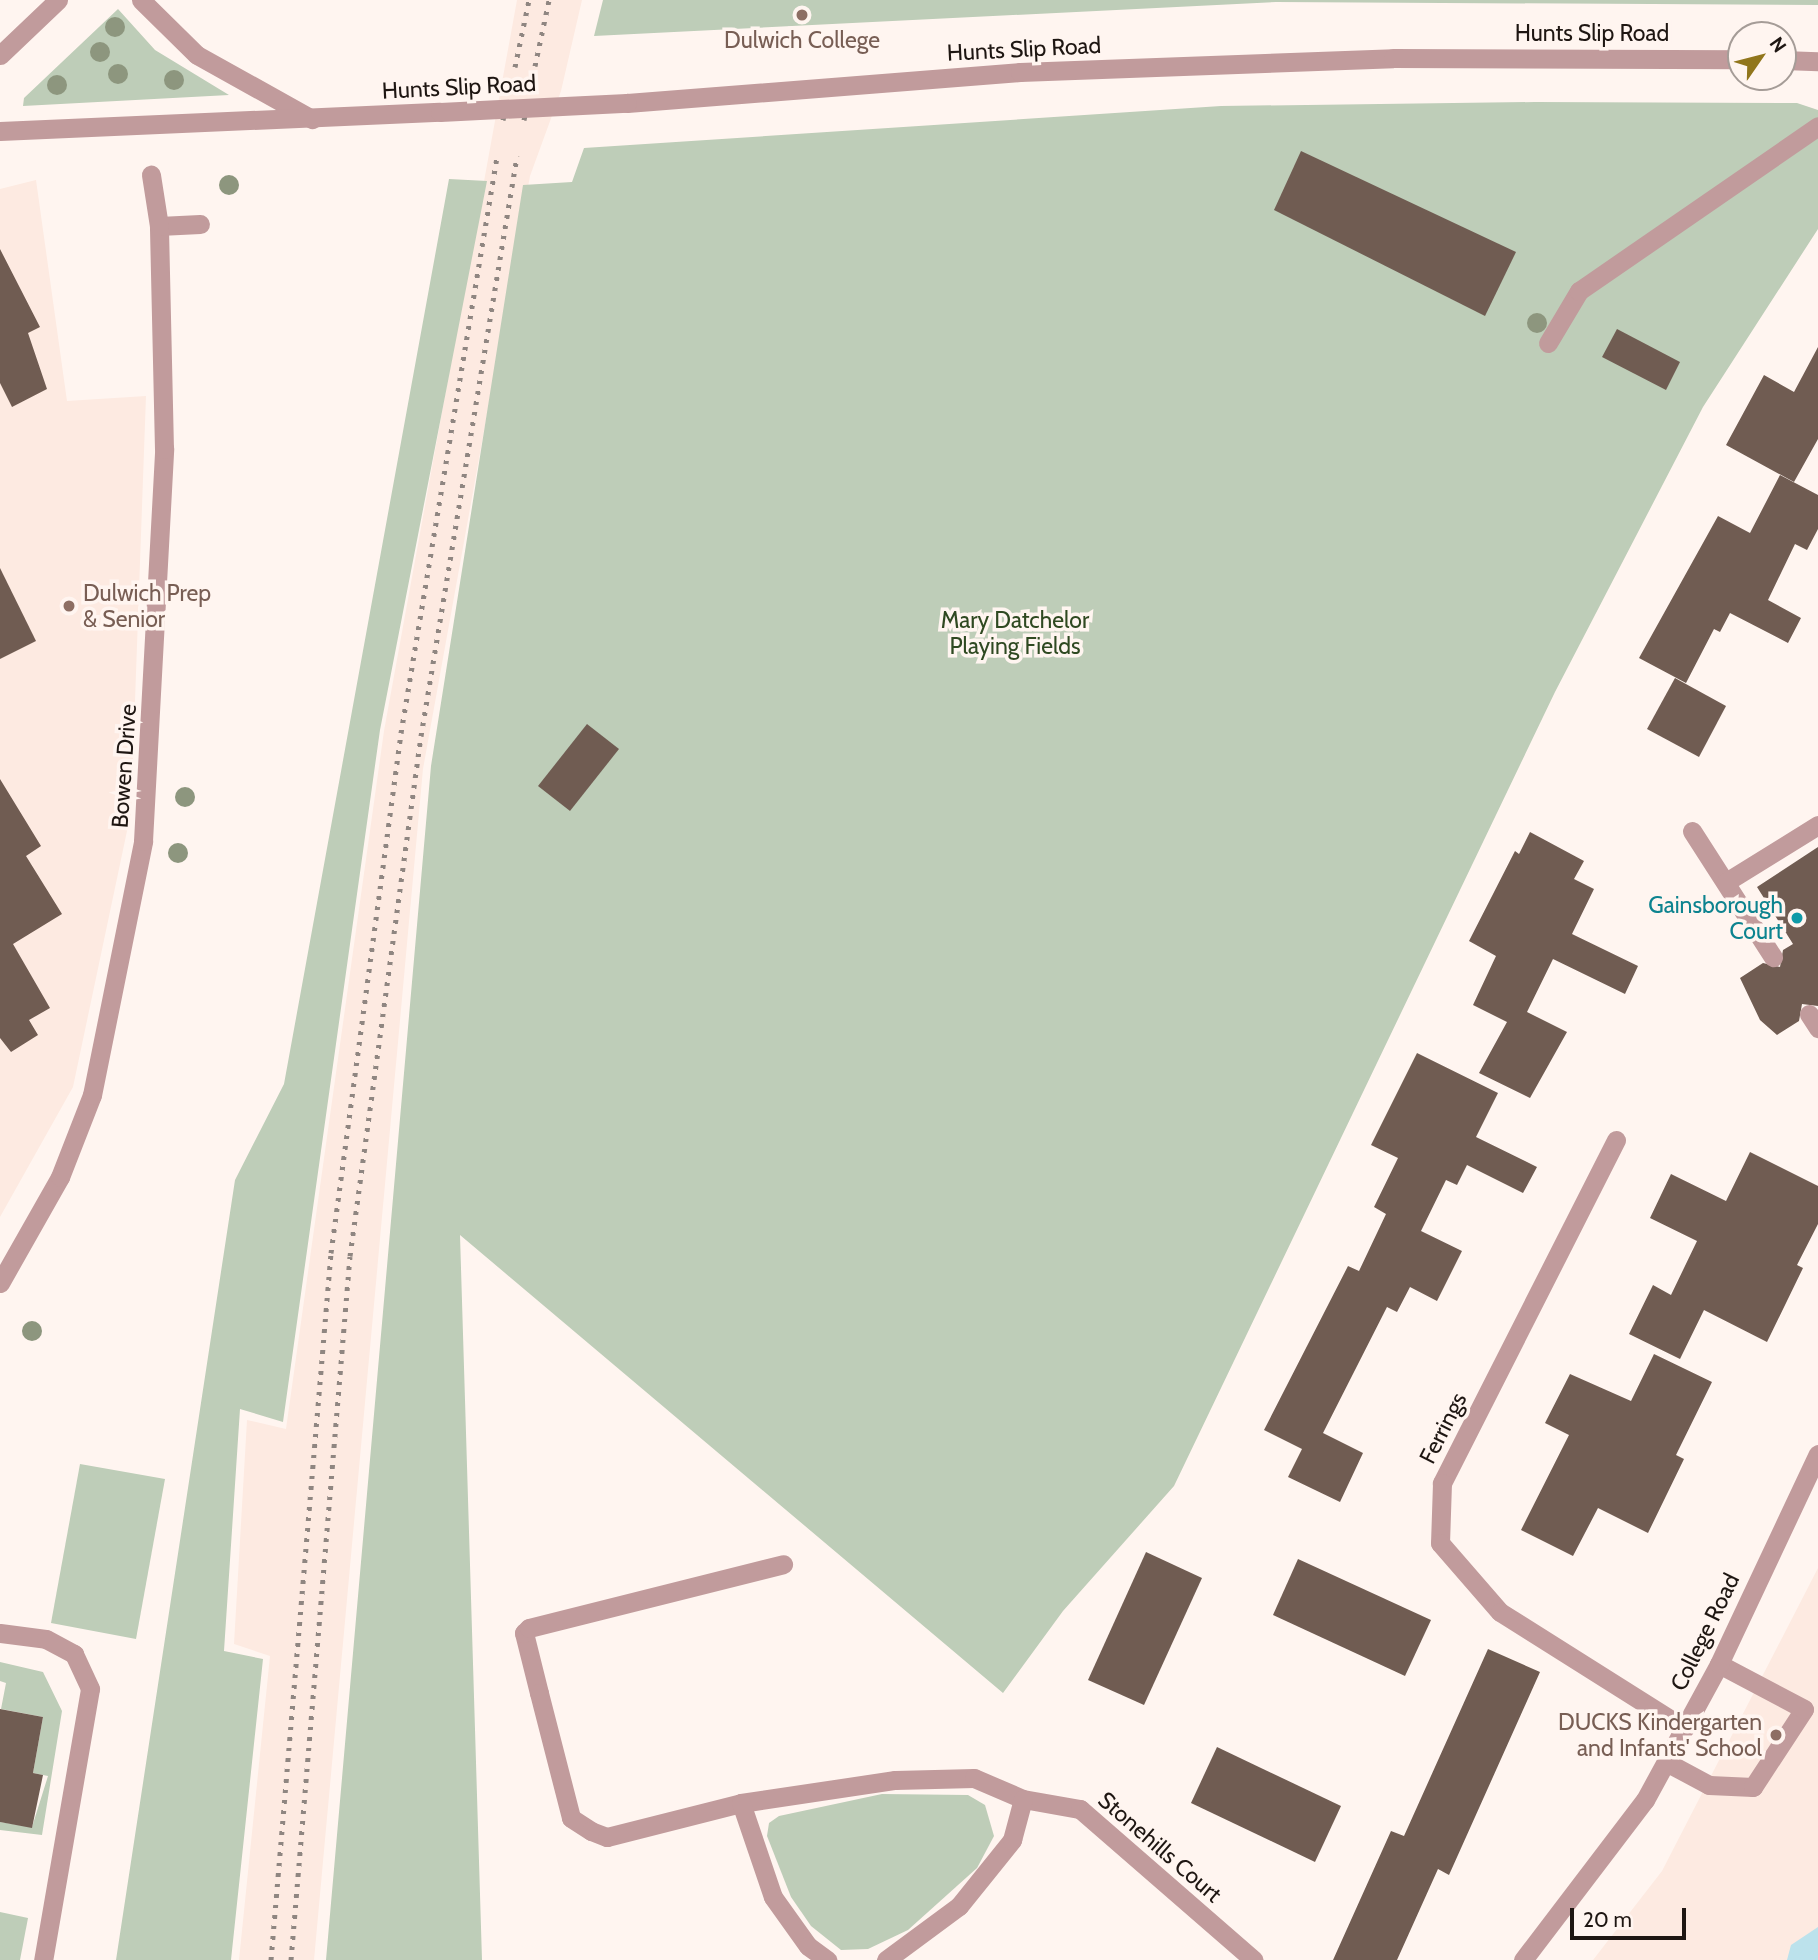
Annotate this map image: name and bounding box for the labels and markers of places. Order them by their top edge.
marker: Dulwich College [794,7,810,23]
place label: Dulwich College [724,26,880,54]
place label: Dulwich Prep & Senior [83,579,211,633]
marker: Dulwich Prep & Senior [61,598,77,614]
place label: Gainsborough Court [1648,891,1783,945]
marker: Gainsborough Court [1789,910,1805,926]
place label: DUCKS Kindergarten and Infants' School [1558,1708,1762,1762]
marker: DUCKS Kindergarten and Infants' School [1768,1727,1784,1743]

